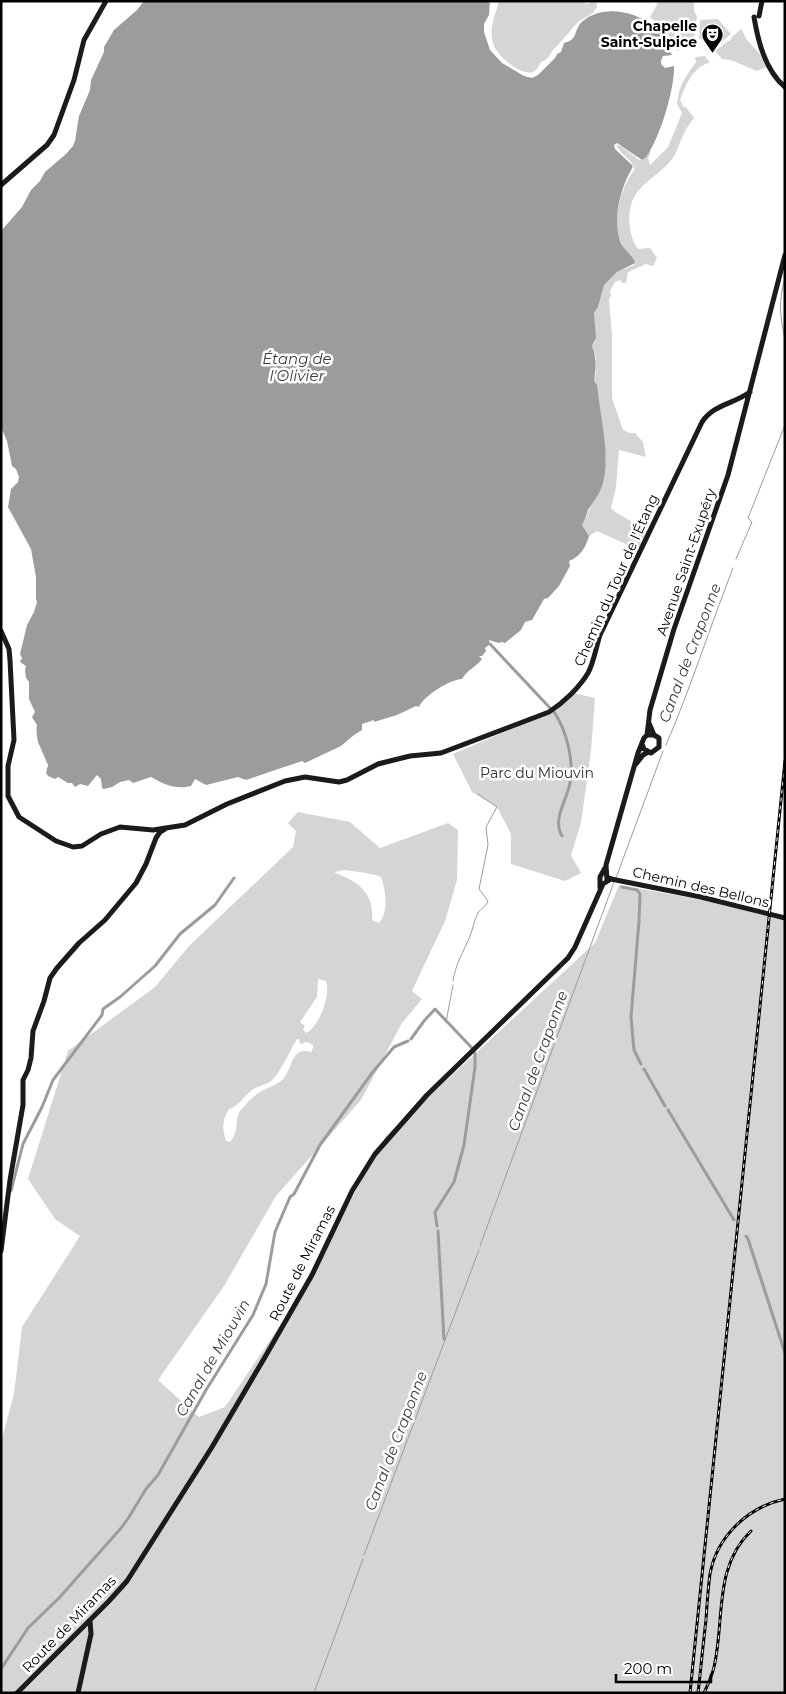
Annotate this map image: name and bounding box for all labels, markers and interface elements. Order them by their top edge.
place label: Chapelle Saint-Sulpice [601,17,697,51]
theatre icon: Chapelle Saint-Sulpice [701,22,725,53]
water label: Étang de l'Olivier [262,349,332,385]
street label: Avenue Saint-Exupéry [652,486,720,638]
street label: Chemin du Tour de l'Étang [570,491,662,669]
water label: Canal de Craponne [654,580,725,725]
park label: Parc du Miouvin [480,764,594,782]
street label: Chemin des Bellons [631,863,771,912]
water label: Canal de Craponne [503,988,572,1133]
street label: Route de Miramas [265,1202,339,1324]
water label: Canal de Miouvin [171,1296,254,1420]
water label: Canal de Craponne [360,1368,431,1513]
street label: Route de Miramas [18,1572,120,1676]
scale bar [616,1652,711,1684]
text: 200 m [624,1659,672,1678]

